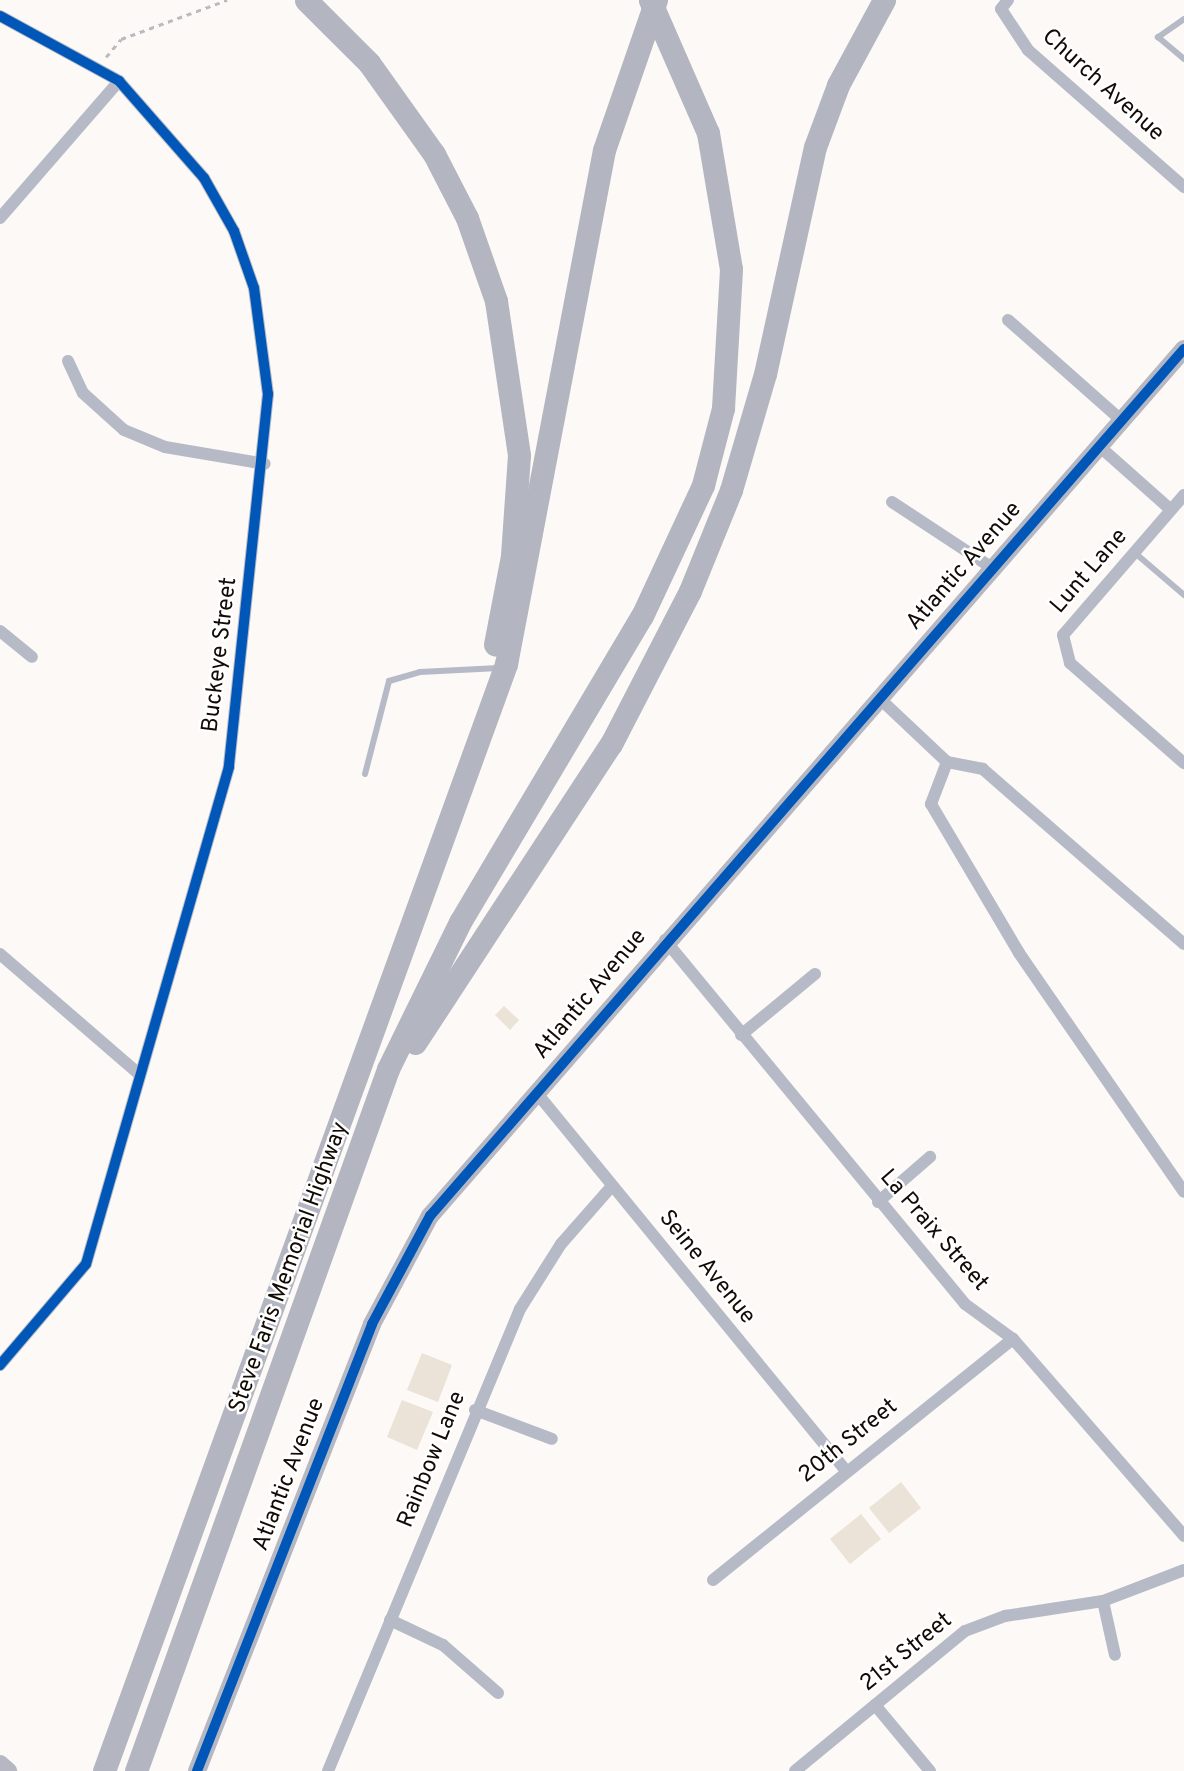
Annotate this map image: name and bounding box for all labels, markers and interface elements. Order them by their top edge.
street label: Church Avenue [1035,24,1169,148]
street label: Atlantic Avenue [901,497,1029,637]
street label: Lunt Lane [1046,524,1134,620]
street label: Buckeye Street [198,576,244,734]
street label: Atlantic Avenue [528,924,654,1066]
street label: Steve Faris Memorial Highway [224,1119,356,1417]
street label: La Praix Street [873,1165,993,1297]
street label: Seine Avenue [651,1205,761,1331]
street label: Rainbow Lane [393,1388,473,1532]
street label: Atlantic Avenue [248,1394,332,1556]
street label: 20th Street [794,1394,904,1490]
street label: 21st Street [856,1608,958,1698]

